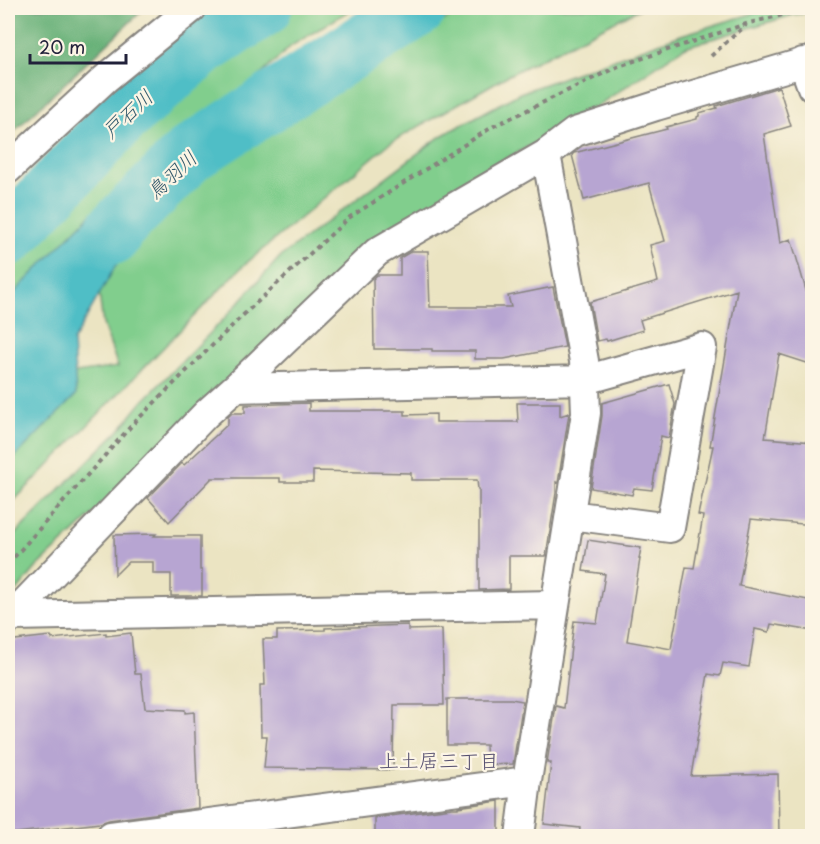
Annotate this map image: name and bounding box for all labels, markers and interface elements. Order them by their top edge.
scale bar [30,27,126,65]
text: 20 m [39,33,85,60]
water label: 戸石川 [95,82,159,145]
water label: 鳥羽川 [139,143,203,206]
district label: 上土居三丁目 [379,745,499,775]

